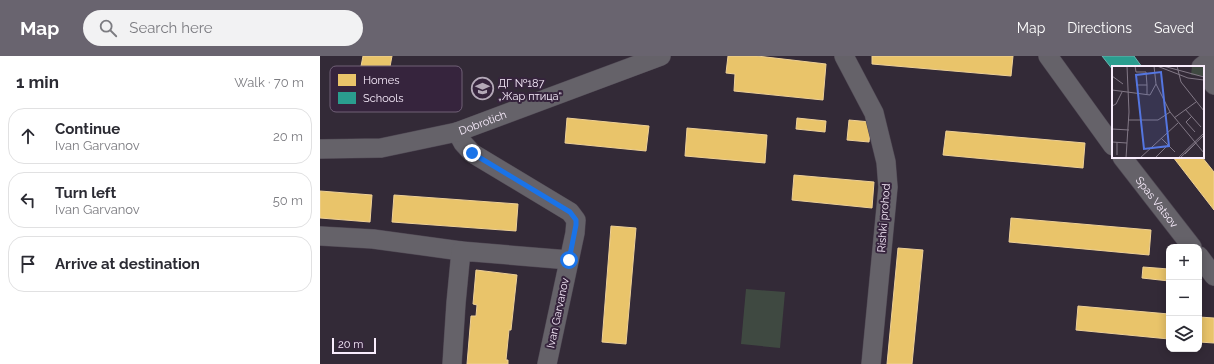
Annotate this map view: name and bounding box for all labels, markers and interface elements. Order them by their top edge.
search box [83,10,363,46]
text: Map [20,17,59,39]
icon: search [97,17,119,39]
text: Search here [129,19,213,37]
text: Map [1017,20,1045,36]
text: Directions [1067,20,1132,36]
text: Saved [1154,20,1194,36]
legend [330,66,462,112]
inset map [1112,66,1204,158]
text: 1 min [16,72,59,92]
text: Homes [363,74,399,87]
text: Walk · 70 m [234,75,304,90]
school or university icon: ДГ №187 „Жар птица“ [470,76,496,102]
place label: ДГ №187 „Жар птица“ [498,77,562,103]
text: Schools [363,92,404,105]
street label: Dobrotich [457,108,508,137]
text: Continue [55,120,120,138]
icon: ahead [17,125,39,147]
text: 20 m [273,129,303,144]
text: Ivan Garvanov [55,138,140,153]
route end [463,144,481,162]
street label: Spas Vatsov [1133,174,1181,230]
street label: Rishki prohod [875,183,893,253]
text: Turn left [55,184,116,202]
icon: left [17,189,39,211]
text: 50 m [273,193,303,208]
text: Ivan Garvanov [55,202,140,217]
map controls [1166,244,1202,352]
button: + [1166,244,1202,280]
route start [560,251,578,269]
icon: arrive [17,253,39,275]
text: Arrive at destination [55,255,200,273]
street label: Ivan Garvanov [544,276,572,349]
button: − [1166,280,1202,316]
button: layers [1166,316,1202,352]
scale bar [332,336,376,355]
text: 20 m [338,338,363,351]

